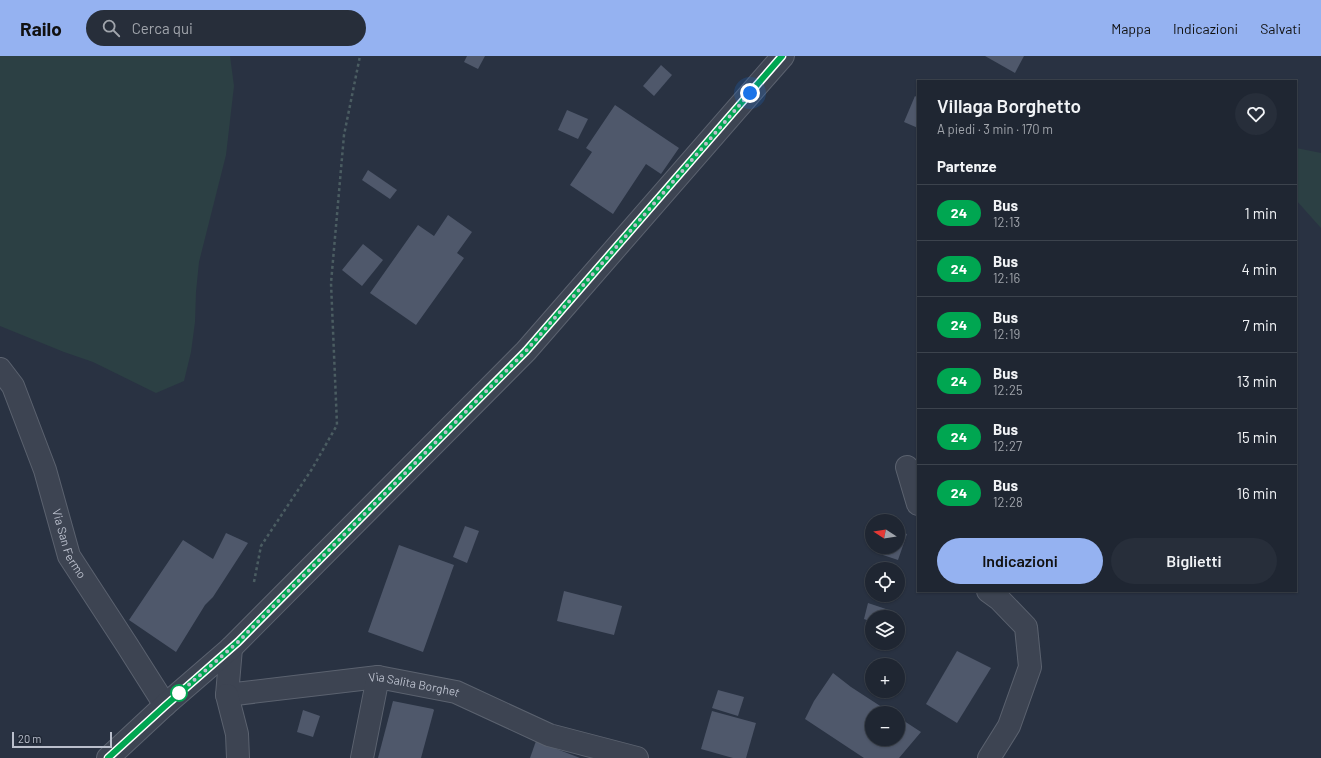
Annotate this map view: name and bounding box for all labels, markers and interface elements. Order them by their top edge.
search box [86,10,366,46]
text: Railo [20,17,62,40]
icon: search [100,17,122,39]
text: Cerca qui [132,19,193,37]
text: Mappa [1111,20,1151,37]
text: Indicazioni [1173,20,1238,37]
text: Salvati [1260,20,1301,37]
your location [740,83,760,103]
button: heart [1235,93,1277,135]
text: Villaga Borghetto [937,94,1081,117]
text: A piedi · 3 min · 170 m [937,121,1053,137]
text: Partenze [937,157,997,175]
text: Bus [993,196,1018,214]
text: 24 [951,204,967,221]
text: 1 min [1244,204,1277,222]
text: 12:13 [993,214,1020,230]
text: Bus [993,252,1018,270]
text: 24 [951,260,967,277]
text: 4 min [1241,260,1277,278]
text: 12:16 [993,270,1020,286]
text: Bus [993,308,1018,326]
text: 24 [951,316,967,333]
text: 7 min [1243,316,1277,334]
text: 12:19 [993,326,1020,342]
text: Bus [993,364,1018,382]
text: 24 [951,372,967,389]
text: 13 min [1237,372,1277,390]
text: 12:25 [993,382,1023,398]
text: Bus [993,420,1018,438]
text: 24 [951,428,967,445]
text: 15 min [1237,428,1277,446]
text: 12:27 [993,438,1022,454]
text: Bus [993,476,1018,494]
text: 24 [951,484,967,501]
text: 16 min [1237,484,1277,502]
text: 12:28 [993,494,1023,510]
street label: Via San Fermo [50,507,90,581]
north arrow [865,514,905,554]
map controls [865,514,905,746]
button: Indicazioni [937,538,1103,584]
button: Biglietti [1111,538,1277,584]
button: locate [865,562,905,602]
button: layers [865,610,905,650]
button: + [865,658,905,698]
street label: Via Salita Borghet [368,669,463,699]
unlabelled marker [170,684,188,702]
button: − [865,706,905,746]
scale bar [12,730,112,749]
text: 20 m [18,732,41,745]

